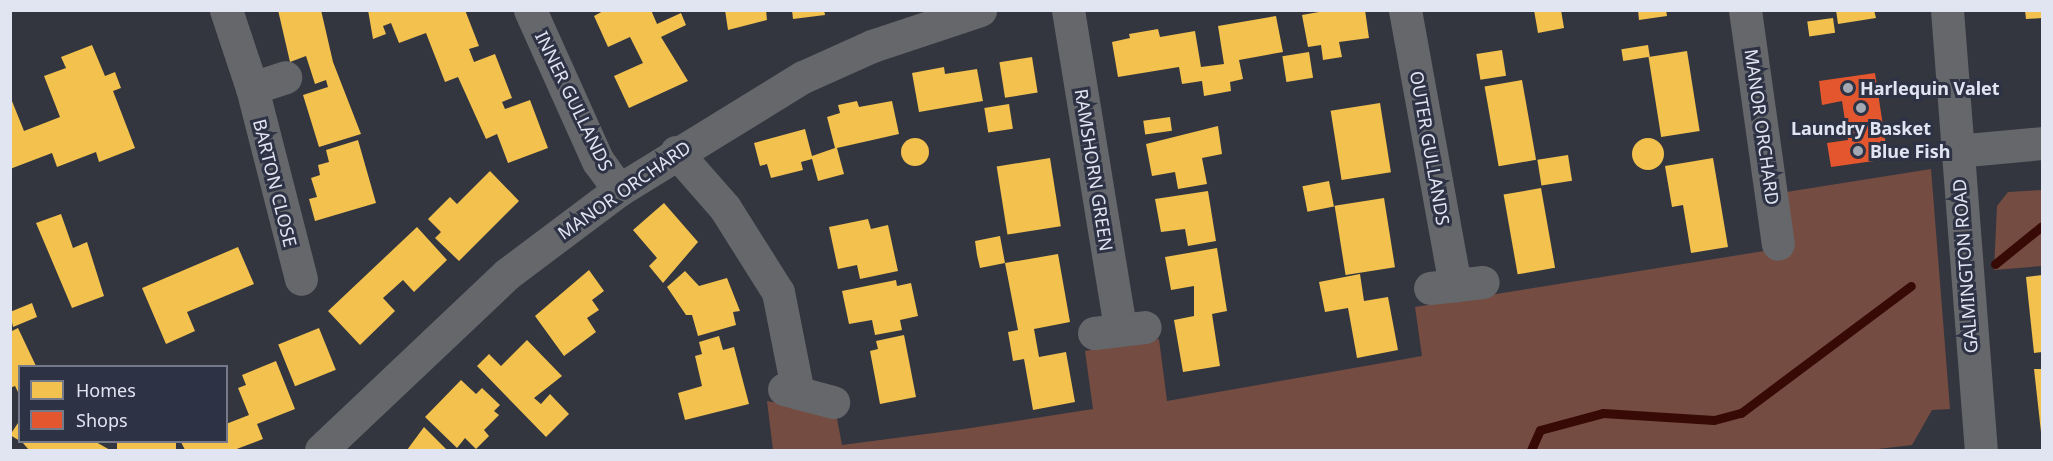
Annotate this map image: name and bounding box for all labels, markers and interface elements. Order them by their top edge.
street label: INNER GULLANDS [531,28,617,174]
street label: MANOR ORCHARD [1740,48,1784,206]
street label: OUTER GULLANDS [1406,69,1454,227]
place label: Harlequin Valet [1860,77,2000,99]
marker: Harlequin Valet [1841,81,1855,95]
street label: RAMSHORN GREEN [1071,87,1117,253]
marker: Laundry Basket [1854,101,1868,115]
street label: BARTON CLOSE [249,117,301,249]
place label: Laundry Basket [1791,117,1931,139]
street label: MANOR ORCHARD [553,136,695,244]
place label: Blue Fish [1870,140,1950,162]
marker: Blue Fish [1851,144,1865,158]
street label: GALMINGTON ROAD [1948,178,1982,354]
legend [18,365,228,443]
text: Homes [76,378,136,402]
text: Shops [76,408,128,432]

